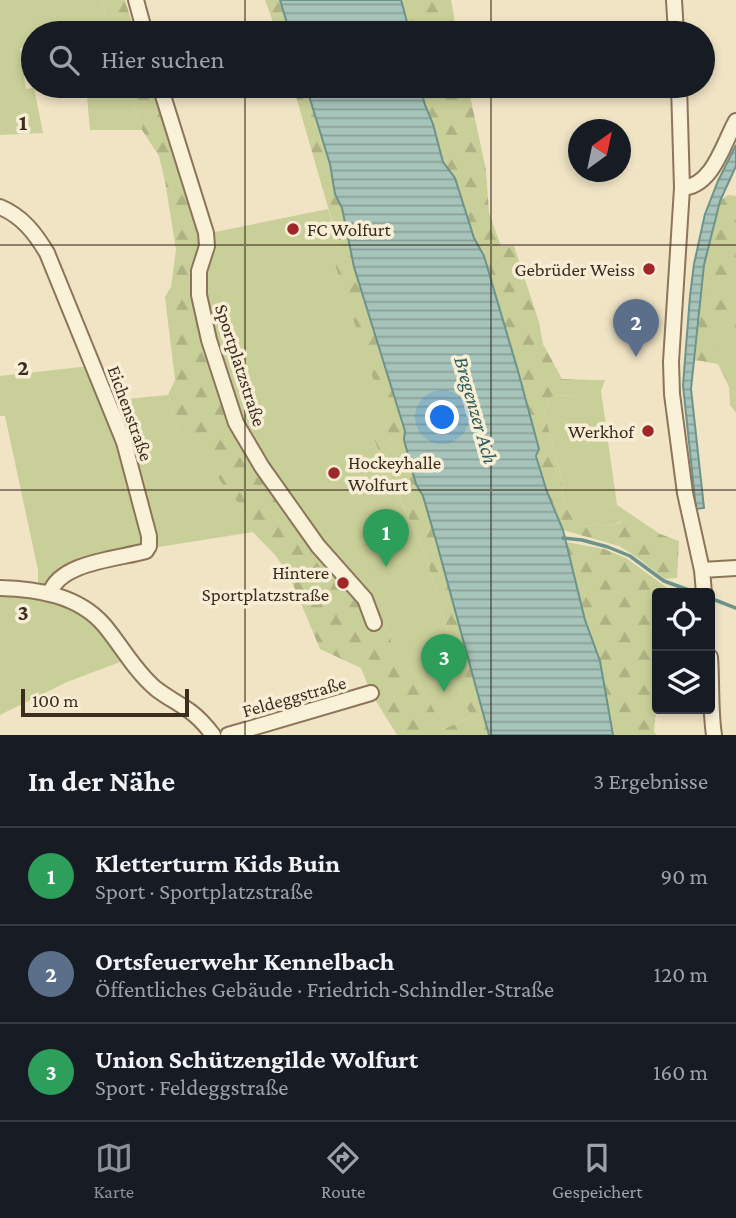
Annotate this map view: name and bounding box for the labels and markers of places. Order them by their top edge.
place label: FC Wolfurt [307,219,392,240]
marker: FC Wolfurt [285,221,301,237]
place label: Gebrüder Weiss [515,259,635,280]
marker: Gebrüder Weiss [641,261,657,277]
pin: 2 [613,299,659,357]
place label: Werkhof [568,421,635,442]
marker: Werkhof [640,423,656,439]
place label: Hockeyhalle Wolfurt [348,452,441,495]
marker: Hockeyhalle Wolfurt [326,465,342,481]
pin: 1 [363,509,409,567]
place label: Hintere Sportplatzstraße [202,562,329,605]
marker: Hintere Sportplatzstraße [335,575,351,591]
pin: 3 [421,634,467,692]

